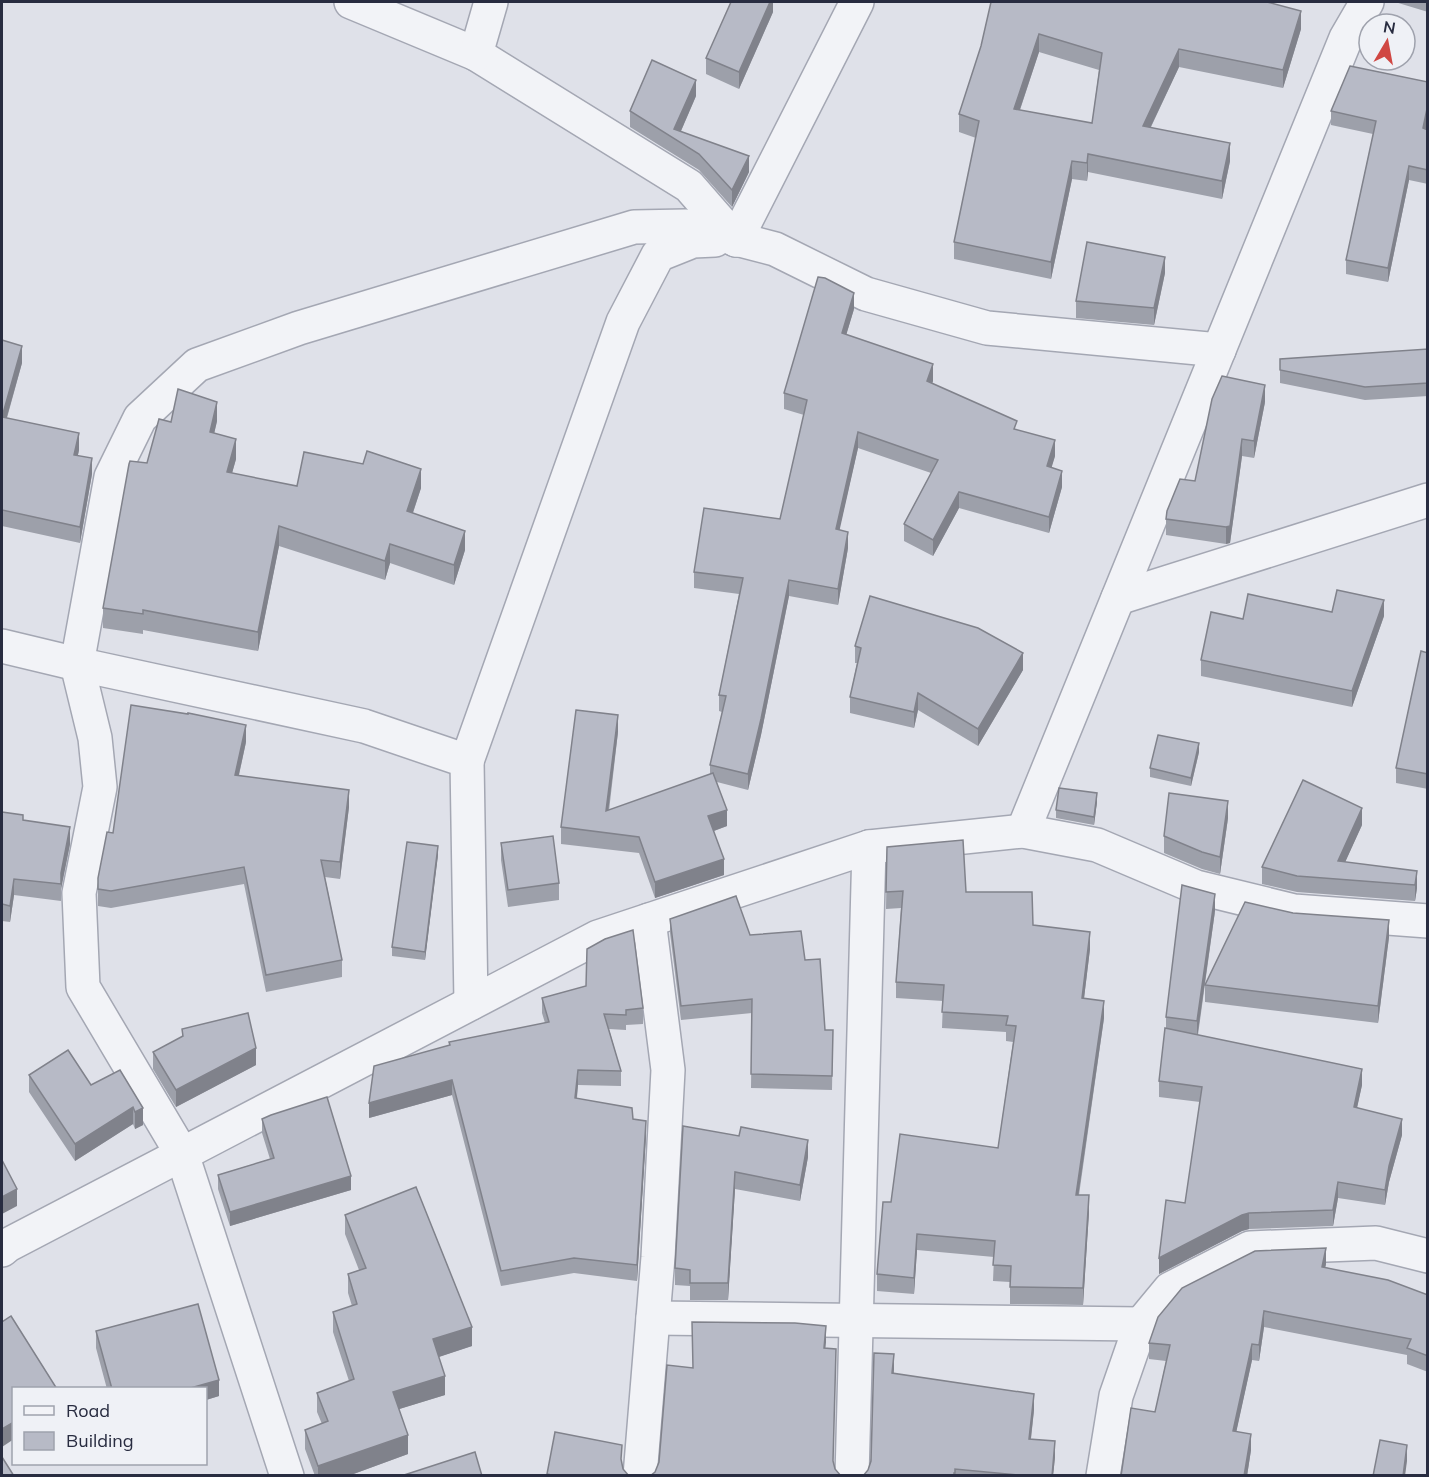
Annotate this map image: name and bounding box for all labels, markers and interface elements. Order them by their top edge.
north arrow [1357,12,1417,72]
text: N [1382,16,1397,38]
legend [12,1387,207,1465]
text: Road [66,1399,110,1422]
text: Building [66,1429,134,1452]

